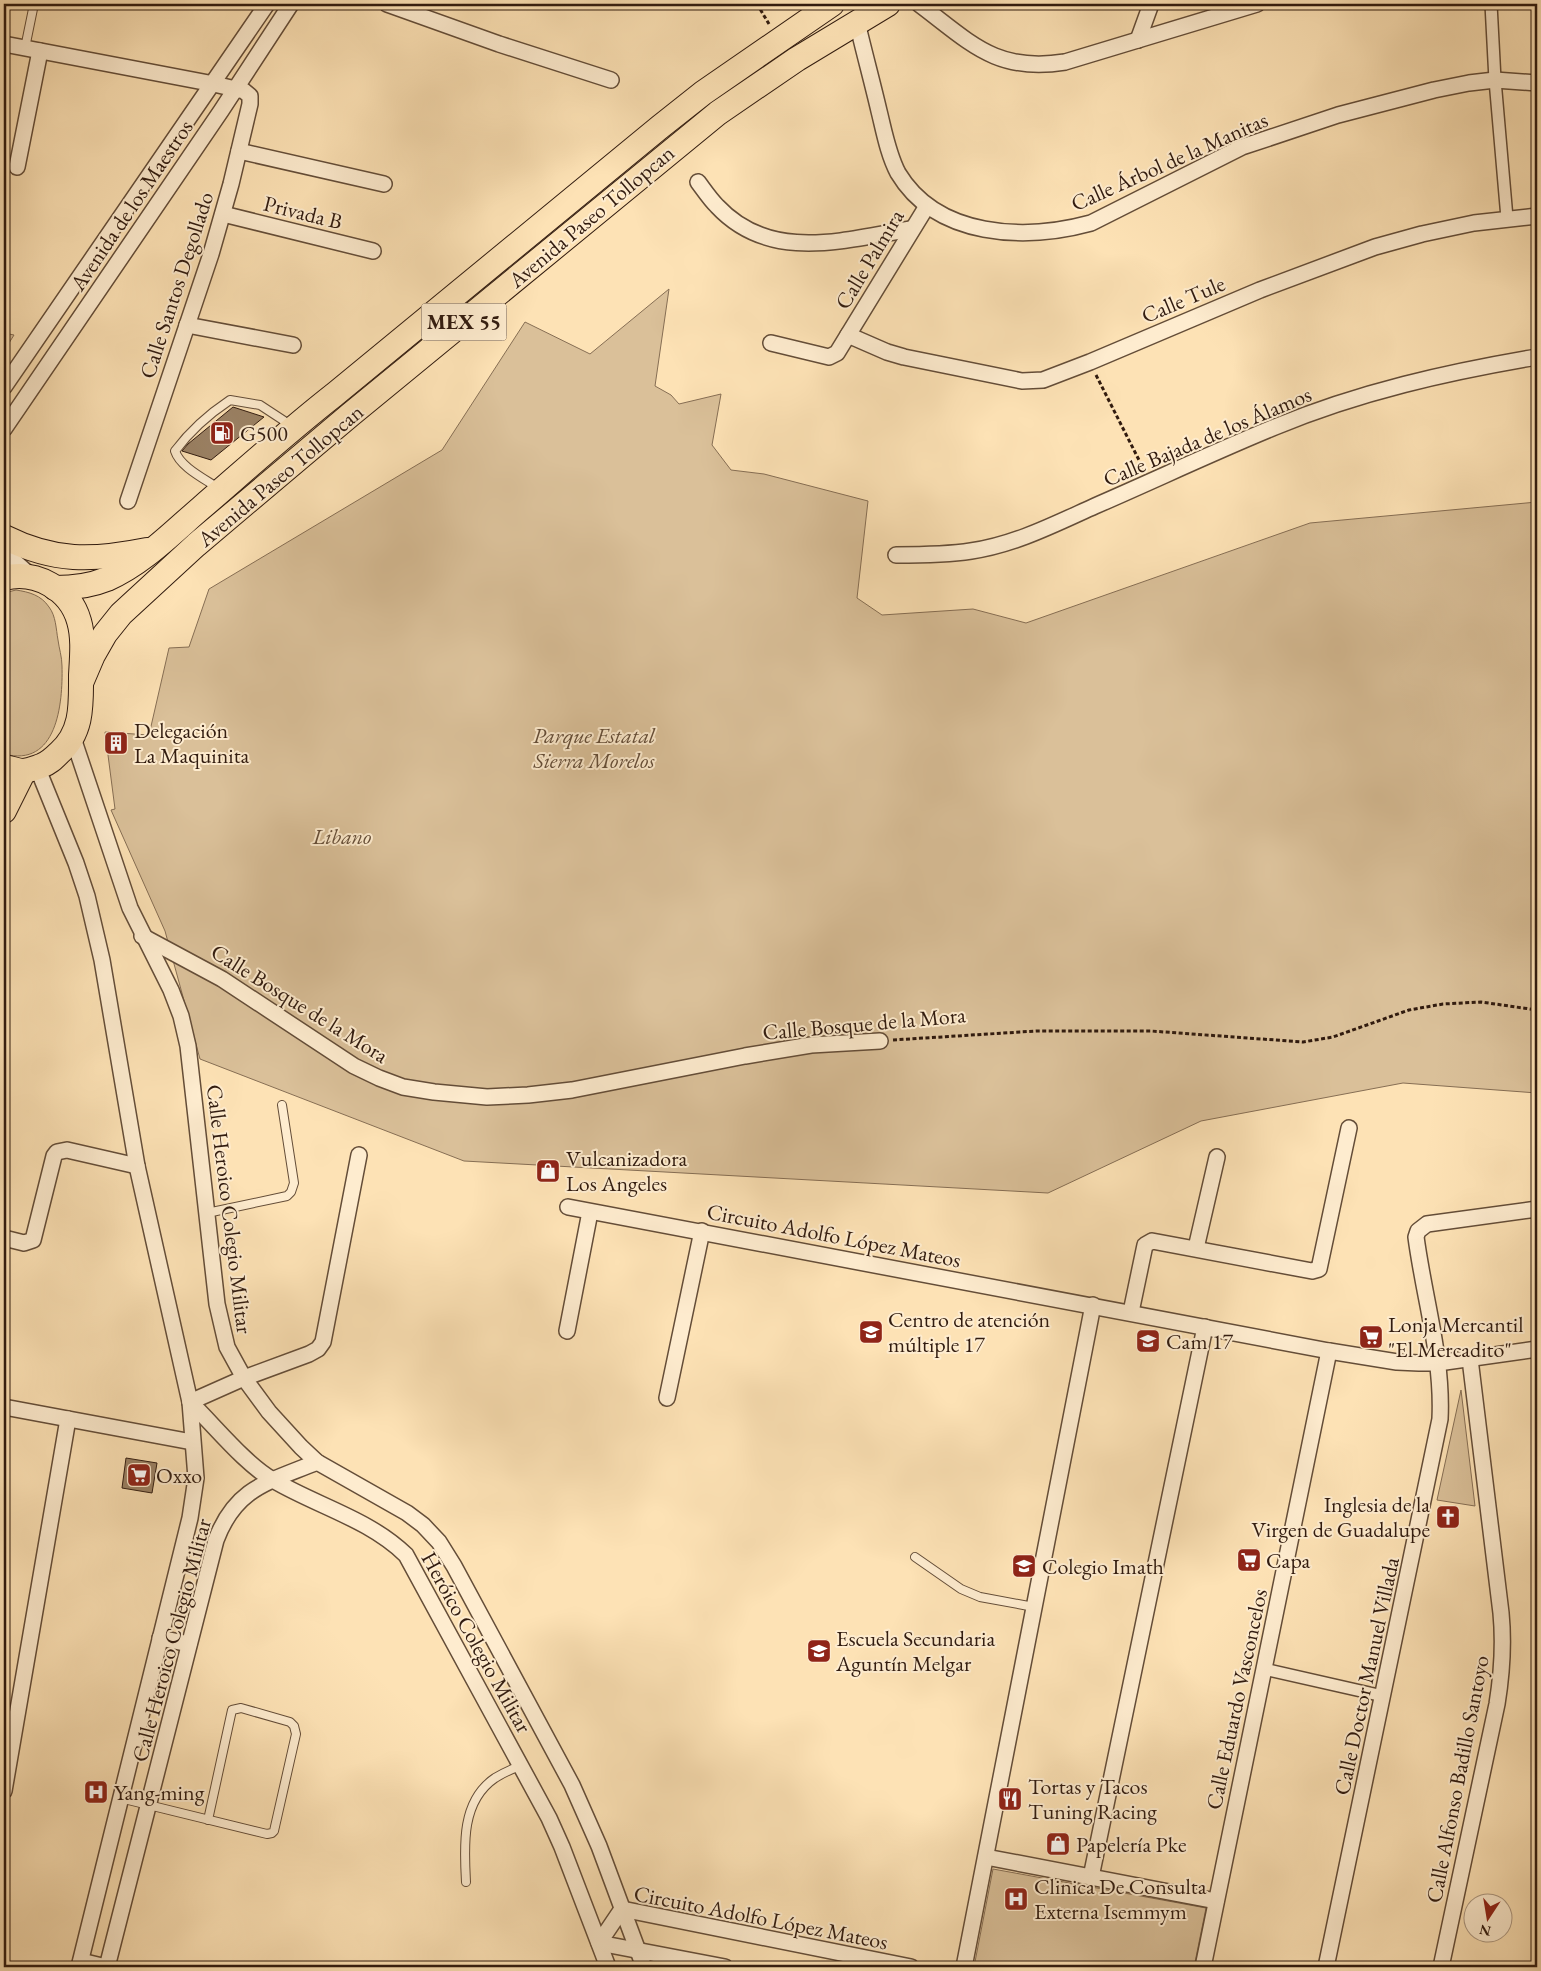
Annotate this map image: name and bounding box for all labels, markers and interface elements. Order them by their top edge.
street label: Calle Árbol de la Manitas [1066,105,1272,218]
street label: Avenida de los Maestros [63,114,200,297]
street label: Avenida Paseo Tollopcan [502,138,681,295]
street label: Calle Santos Degollado [133,188,220,382]
street label: Privada B [260,189,345,236]
street label: Calle Palmira [828,204,911,315]
street label: Calle Tule [1137,269,1230,330]
road number: MEX 55 [422,304,506,341]
street label: Calle Bajada de los Álamos [1099,379,1316,494]
street label: Avenida Paseo Tollopcan [191,397,370,554]
place label: G500 [240,419,288,448]
fuel station icon: G500 [209,420,235,446]
place label: Delegación La Maquinita [134,716,250,770]
park label: Parque Estatal Sierra Morelos [533,721,656,775]
building icon: Delegación La Maquinita [103,730,129,756]
park label: Libano [312,822,371,851]
street label: Calle Bosque de la Mora [206,937,394,1070]
street label: Calle Bosque de la Mora [761,1000,967,1047]
street label: Calle Heroico Colegio Militar [200,1083,259,1336]
place label: Vulcanizadora Los Angeles [566,1144,688,1198]
shop icon: Vulcanizadora Los Angeles [535,1158,561,1184]
street label: Circuito Adolfo López Mateos [704,1197,963,1274]
place label: Centro de atención múltiple 17 [888,1305,1051,1359]
place label: Lonja Mercantil "El Mercadito" [1388,1310,1523,1364]
school or university icon: Centro de atención múltiple 17 [858,1319,884,1345]
supermarket icon: Lonja Mercantil "El Mercadito" [1358,1324,1384,1350]
place label: Cam 17 [1166,1327,1233,1356]
school or university icon: Cam 17 [1135,1328,1161,1354]
place label: Oxxo [156,1461,202,1490]
supermarket icon: Oxxo [126,1462,152,1488]
place label: Inglesia de la Virgen de Guadalupe [1251,1490,1430,1544]
church icon: Inglesia de la Virgen de Guadalupe [1435,1504,1461,1530]
street label: Calle Heroico Colegio Militar [125,1515,218,1765]
street label: Heróico Colegio Militar [415,1546,539,1739]
place label: Capa [1266,1546,1310,1575]
supermarket icon: Capa [1236,1547,1262,1573]
place label: Colegio Imath [1042,1552,1164,1581]
school or university icon: Colegio Imath [1011,1553,1037,1579]
street label: Calle Doctor Manuel Villada [1327,1554,1406,1798]
street label: Calle Eduardo Vasconcelos [1199,1586,1274,1812]
place label: Escuela Secundaria Aguntín Melgar [835,1624,996,1678]
school or university icon: Escuela Secundaria Aguntín Melgar [806,1638,832,1664]
street label: Calle Alfonso Badillo Santoyo [1419,1653,1496,1905]
place label: Tortas y Tacos Tuning Racing [1028,1772,1157,1826]
place label: Yang-ming [114,1778,205,1807]
hospital icon: Yang-ming [83,1779,109,1805]
restaurant icon: Tortas y Tacos Tuning Racing [997,1786,1023,1812]
place label: Papelería Pke [1076,1830,1187,1859]
shop icon: Papelería Pke [1045,1831,1071,1857]
place label: Clinica De Consulta Externa Isemmym [1034,1872,1207,1926]
street label: Circuito Adolfo López Mateos [631,1879,890,1956]
hospital icon: Clinica De Consulta Externa Isemmym [1003,1886,1029,1912]
north arrow [1464,1894,1514,1944]
text: N [1477,1921,1493,1941]

